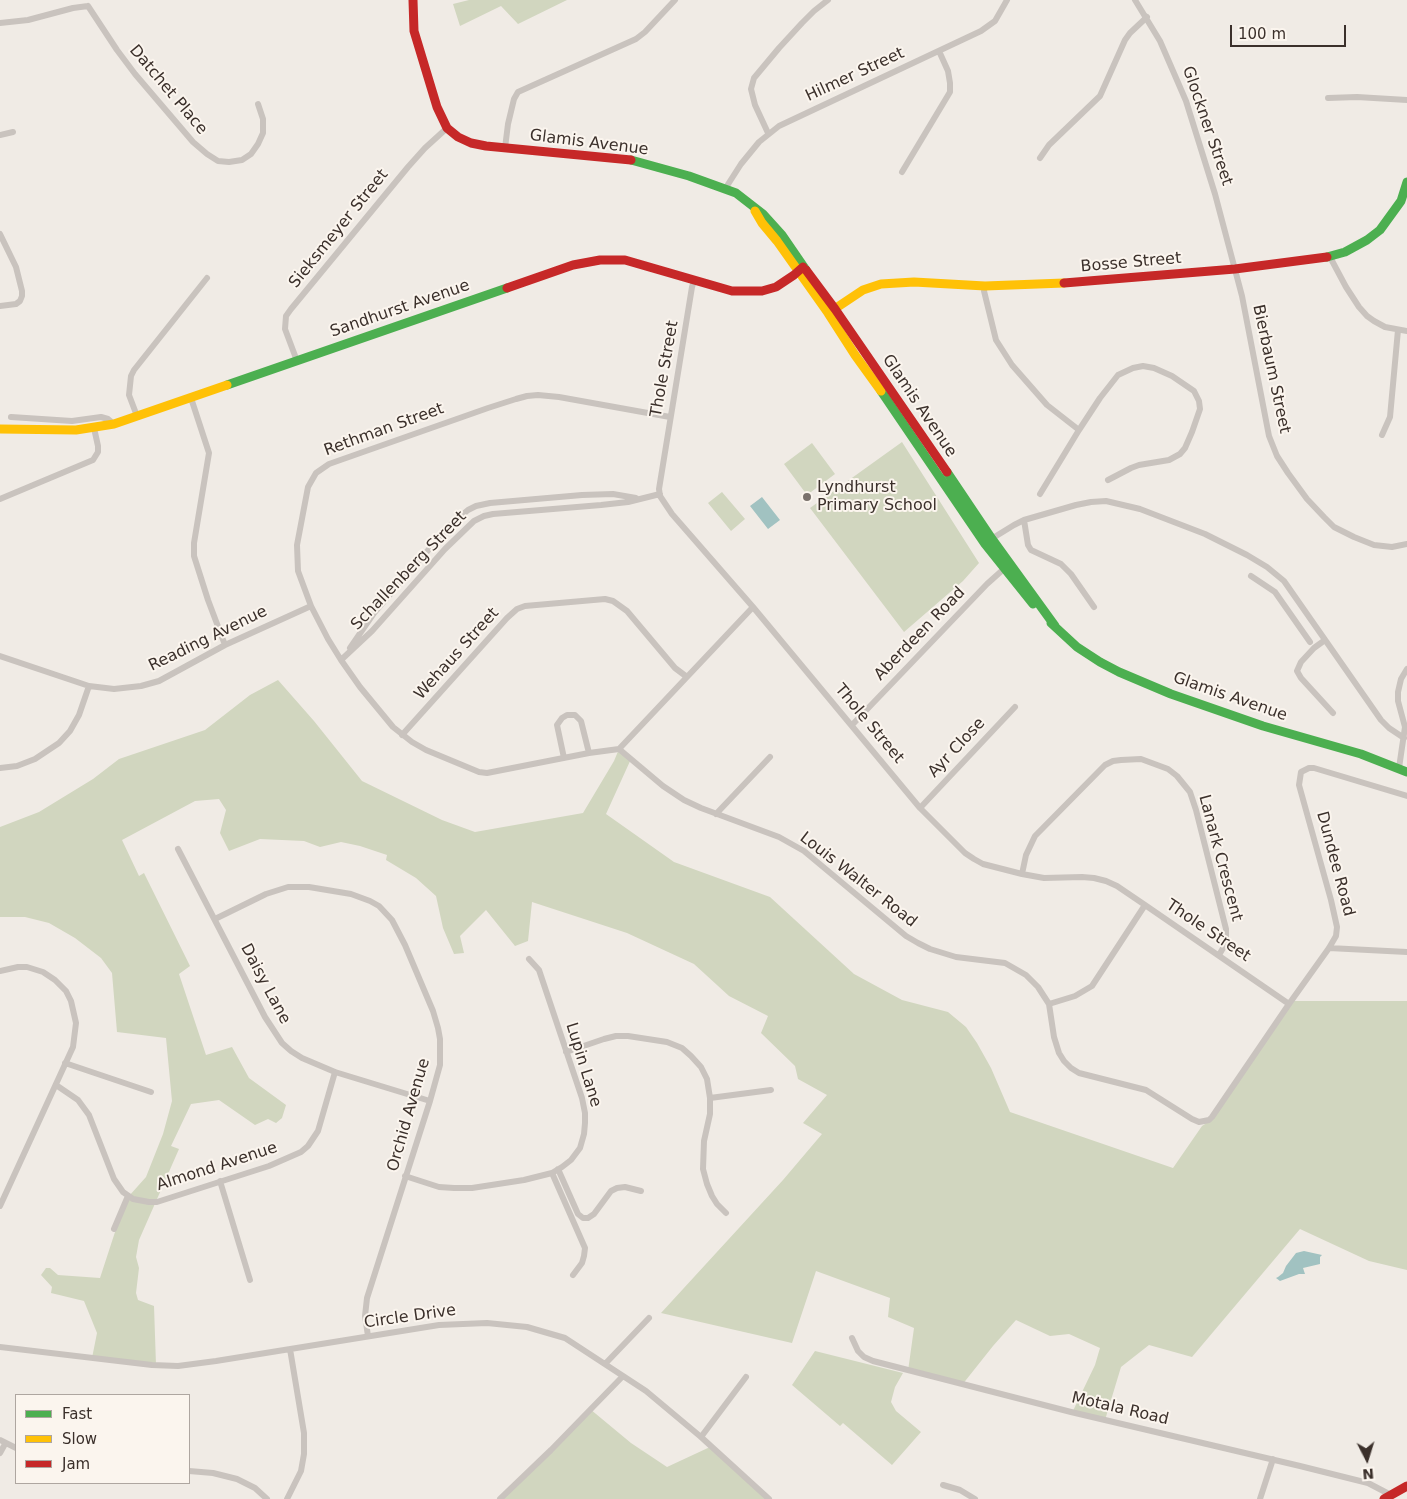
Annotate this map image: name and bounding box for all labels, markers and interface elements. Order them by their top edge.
scale bar [1232,15,1348,47]
text: 100 m [1238,25,1286,43]
street label: Datchet Place [125,41,211,139]
street label: Hilmer Street [803,44,907,106]
street label: Glockner Street [1178,64,1236,188]
street label: Glamis Avenue [529,126,649,160]
street label: Sieksmeyer Street [285,166,393,292]
street label: Bosse Street [1080,249,1182,277]
street label: Sandhurst Avenue [328,276,472,342]
street label: Bierbaum Street [1248,303,1294,435]
street label: Thole Street [647,319,683,419]
street label: Glamis Avenue [878,351,960,461]
street label: Rethman Street [322,399,446,461]
place label: Lyndhurst Primary School [817,478,937,516]
marker: Lyndhurst Primary School [801,491,813,503]
street label: Schallenberg Street [347,508,471,634]
street label: Aberdeen Road [871,583,969,685]
street label: Reading Avenue [146,602,270,676]
street label: Wehaus Street [411,604,503,704]
street label: Glamis Avenue [1170,668,1290,726]
street label: Thole Street [830,680,908,768]
street label: Ayr Close [925,714,989,782]
street label: Lanark Crescent [1194,793,1246,923]
street label: Dundee Road [1312,810,1358,918]
street label: Louis Walter Road [796,828,920,932]
street label: Thole Street [1162,896,1254,966]
street label: Daisy Lane [236,941,294,1027]
street label: Lupin Lane [561,1020,605,1110]
street label: Orchid Avenue [384,1056,434,1174]
street label: Almond Avenue [154,1138,280,1196]
street label: Circle Drive [363,1301,457,1333]
street label: Motala Road [1070,1388,1170,1430]
legend [15,1394,190,1484]
text: Fast [62,1405,92,1423]
text: Slow [62,1430,97,1448]
north arrow [1342,1434,1392,1484]
text: Jam [62,1455,90,1473]
text: N [1362,1465,1375,1482]

